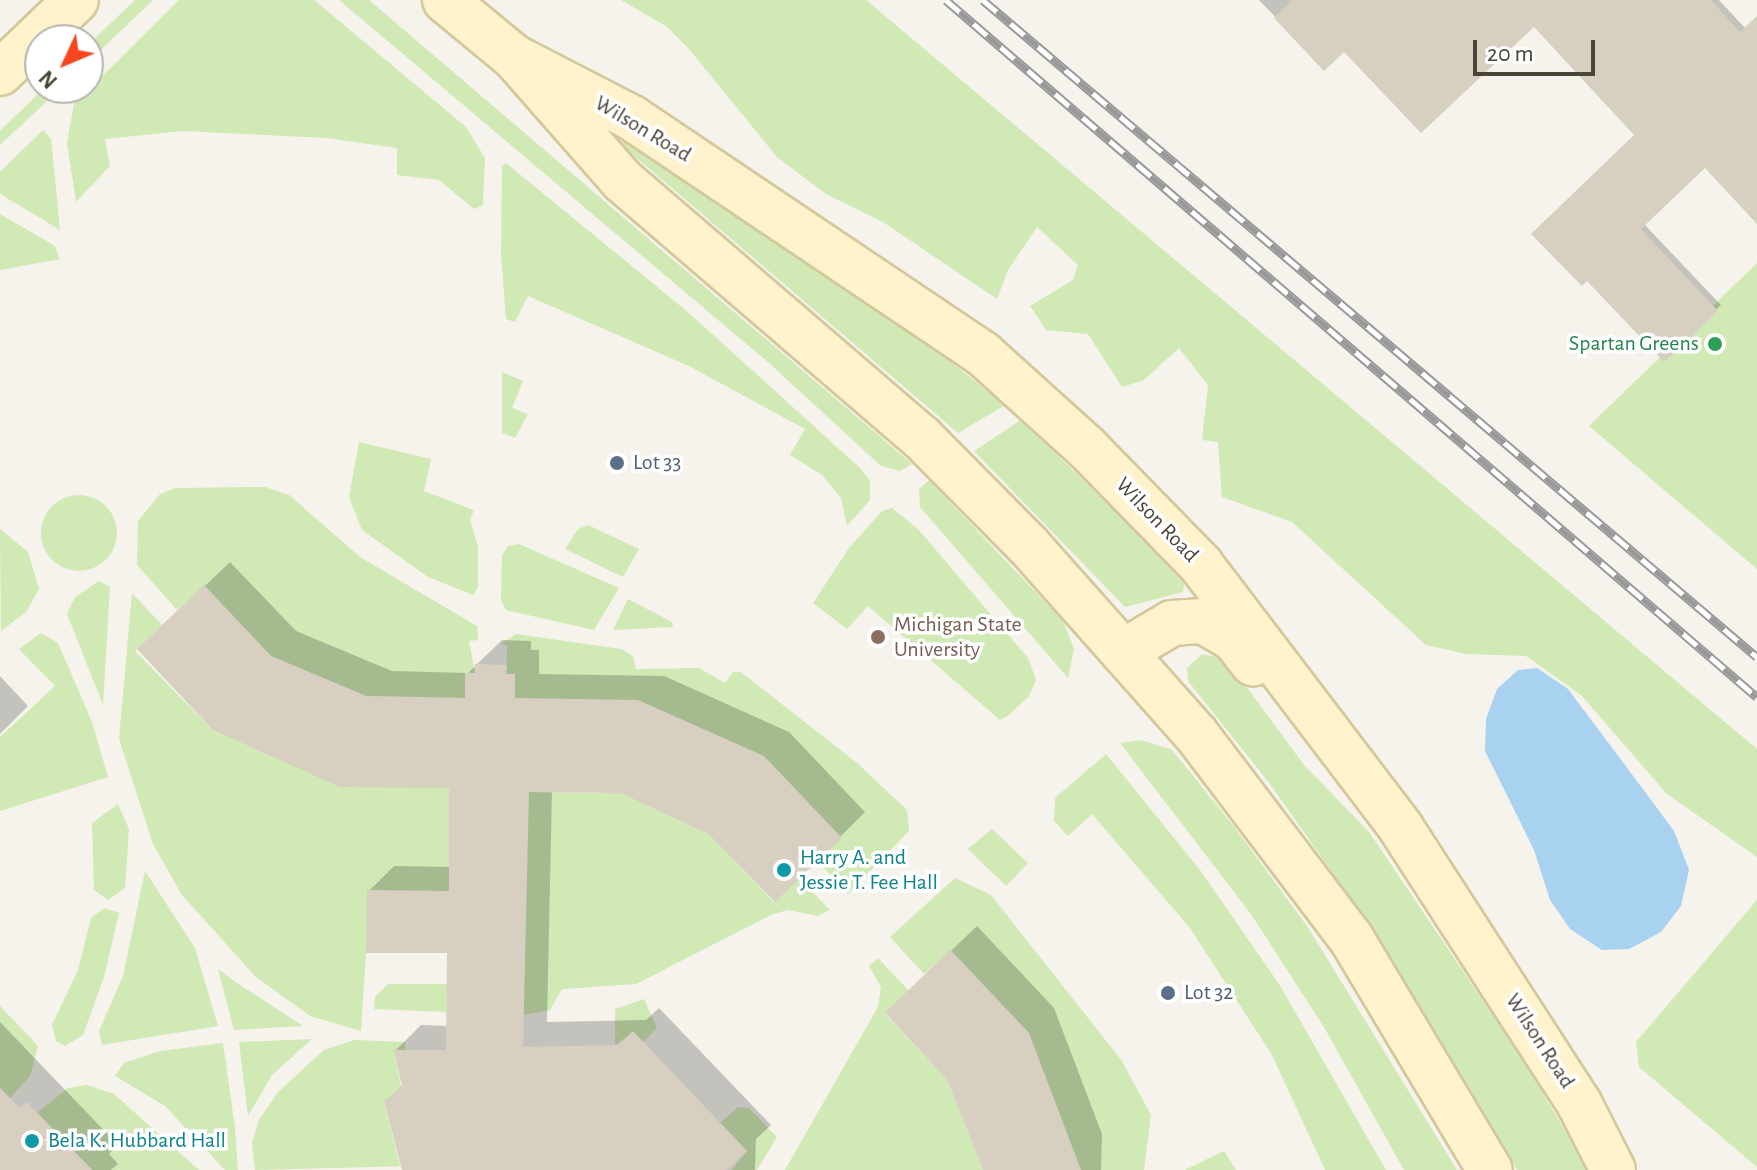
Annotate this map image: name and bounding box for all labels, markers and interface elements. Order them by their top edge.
north arrow [24,24,104,104]
scale bar [1477,24,1599,74]
text: 20 m [1487,42,1534,66]
text: N [35,66,61,92]
street label: Wilson Road [590,90,696,168]
place label: Spartan Greens [1569,331,1699,357]
marker: Spartan Greens [1706,335,1724,353]
place label: Lot 33 [633,450,681,476]
marker: Lot 33 [608,454,626,472]
street label: Wilson Road [1110,472,1204,568]
place label: Michigan State University [894,611,1022,662]
marker: Michigan State University [869,628,887,646]
place label: Harry A. and Jessie T. Fee Hall [800,844,938,896]
marker: Harry A. and Jessie T. Fee Hall [775,861,793,879]
place label: Lot 32 [1184,980,1233,1006]
marker: Lot 32 [1159,984,1177,1002]
street label: Wilson Road [1500,989,1580,1093]
place label: Bela K. Hubbard Hall [48,1128,226,1154]
marker: Bela K. Hubbard Hall [23,1132,41,1150]

